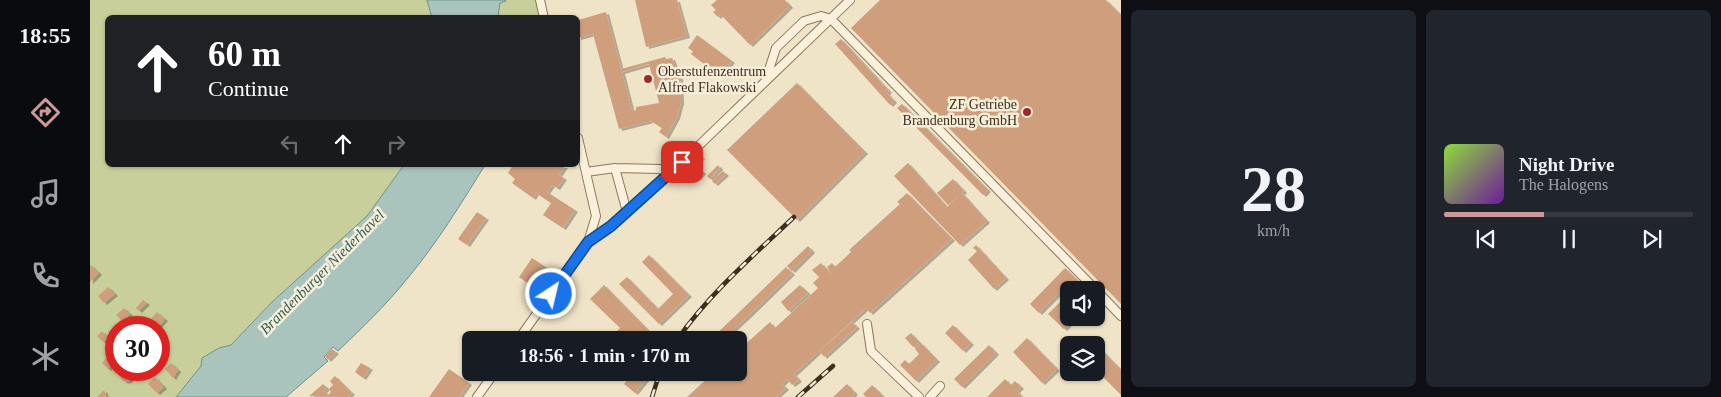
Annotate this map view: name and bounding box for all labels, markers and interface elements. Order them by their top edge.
text: 18:55 [19,23,71,48]
icon: ahead [125,35,190,100]
text: 60 m [208,35,281,74]
place label: Oberstufenzentrum Alfred Flakowski [658,64,766,95]
marker: Oberstufenzentrum Alfred Flakowski [642,73,654,85]
text: Continue [208,76,289,101]
icon: directions [28,95,63,130]
place label: ZF Getriebe Brandenburg GmbH [903,97,1017,128]
marker: ZF Getriebe Brandenburg GmbH [1021,106,1033,118]
icon: left [276,130,304,158]
icon: ahead [329,130,357,158]
icon: right [382,130,410,158]
pin [661,141,703,183]
icon: arrive [668,148,696,176]
text: 28 [1241,153,1306,225]
text: Night Drive [1519,154,1615,175]
icon: music [28,176,63,211]
text: The Halogens [1519,176,1608,193]
water label: Brandenburger Niederhavel [257,207,387,337]
text: km/h [1257,222,1290,239]
icon: previous [1472,225,1500,253]
icon: pause [1555,225,1583,253]
icon: next [1638,225,1666,253]
icon: phone [28,258,63,293]
position arrow [524,267,576,319]
map controls [1060,281,1105,381]
button: sound [1060,281,1105,326]
speed limit sign: 30 [105,316,170,381]
button: layers [1060,336,1105,381]
icon: climate [28,339,63,374]
text: 18:56 · 1 min · 170 m [519,345,690,366]

